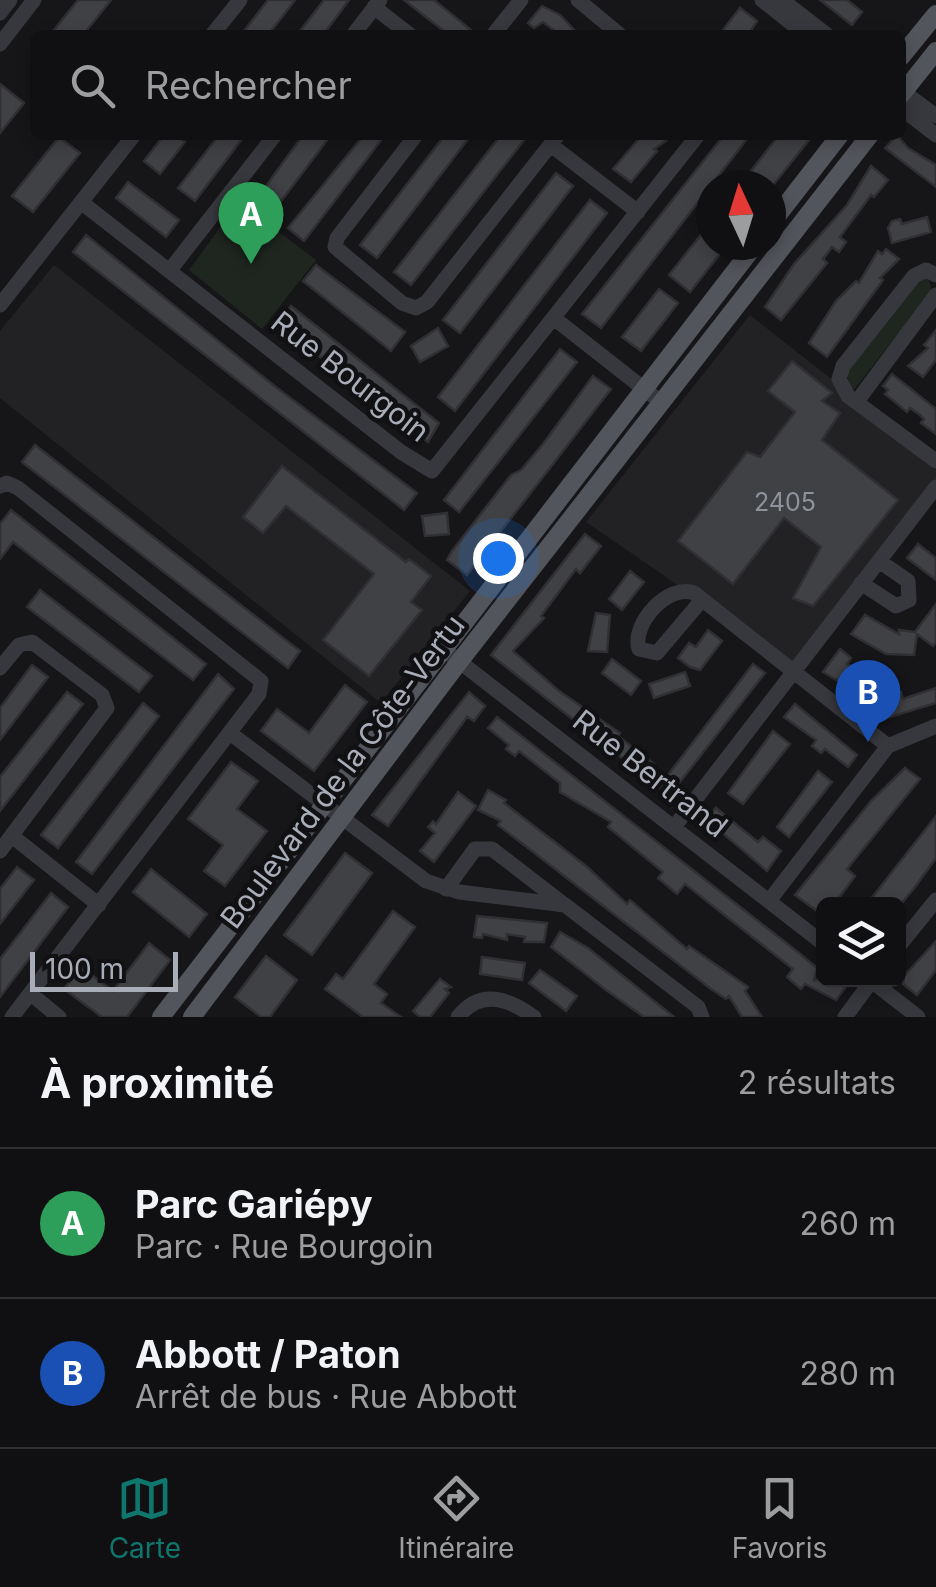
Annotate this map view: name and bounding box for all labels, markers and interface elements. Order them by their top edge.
search box [30,30,906,140]
icon: search [65,58,120,113]
text: Rechercher [145,62,352,108]
north arrow [696,170,786,260]
pin: A [218,182,284,264]
street label: Rue Bourgoin [264,303,437,449]
house number: 2405 [754,487,816,517]
your location [473,533,524,584]
street label: Boulevard de la Côte-Vertu [213,608,472,935]
pin: B [836,660,900,742]
street label: Rue Bertrand [566,702,735,845]
map controls [816,897,906,987]
button: layers [816,897,906,987]
scale bar [30,947,178,991]
text: 100 m [45,952,124,986]
text: À proximité [40,1057,274,1108]
text: 2 résultats [738,1063,896,1102]
text: Parc Gariépy [135,1181,373,1227]
text: A [61,1204,84,1243]
text: 260 m [799,1204,896,1243]
text: Parc · Rue Bourgoin [135,1227,434,1266]
text: Abbott / Paton [135,1331,401,1377]
text: B [62,1354,83,1393]
text: 280 m [799,1354,896,1393]
text: Arrêt de bus · Rue Abbott [135,1377,517,1416]
tab: Carte [109,1471,181,1565]
tab: Itinéraire [398,1471,514,1565]
tab: Favoris [732,1471,827,1565]

